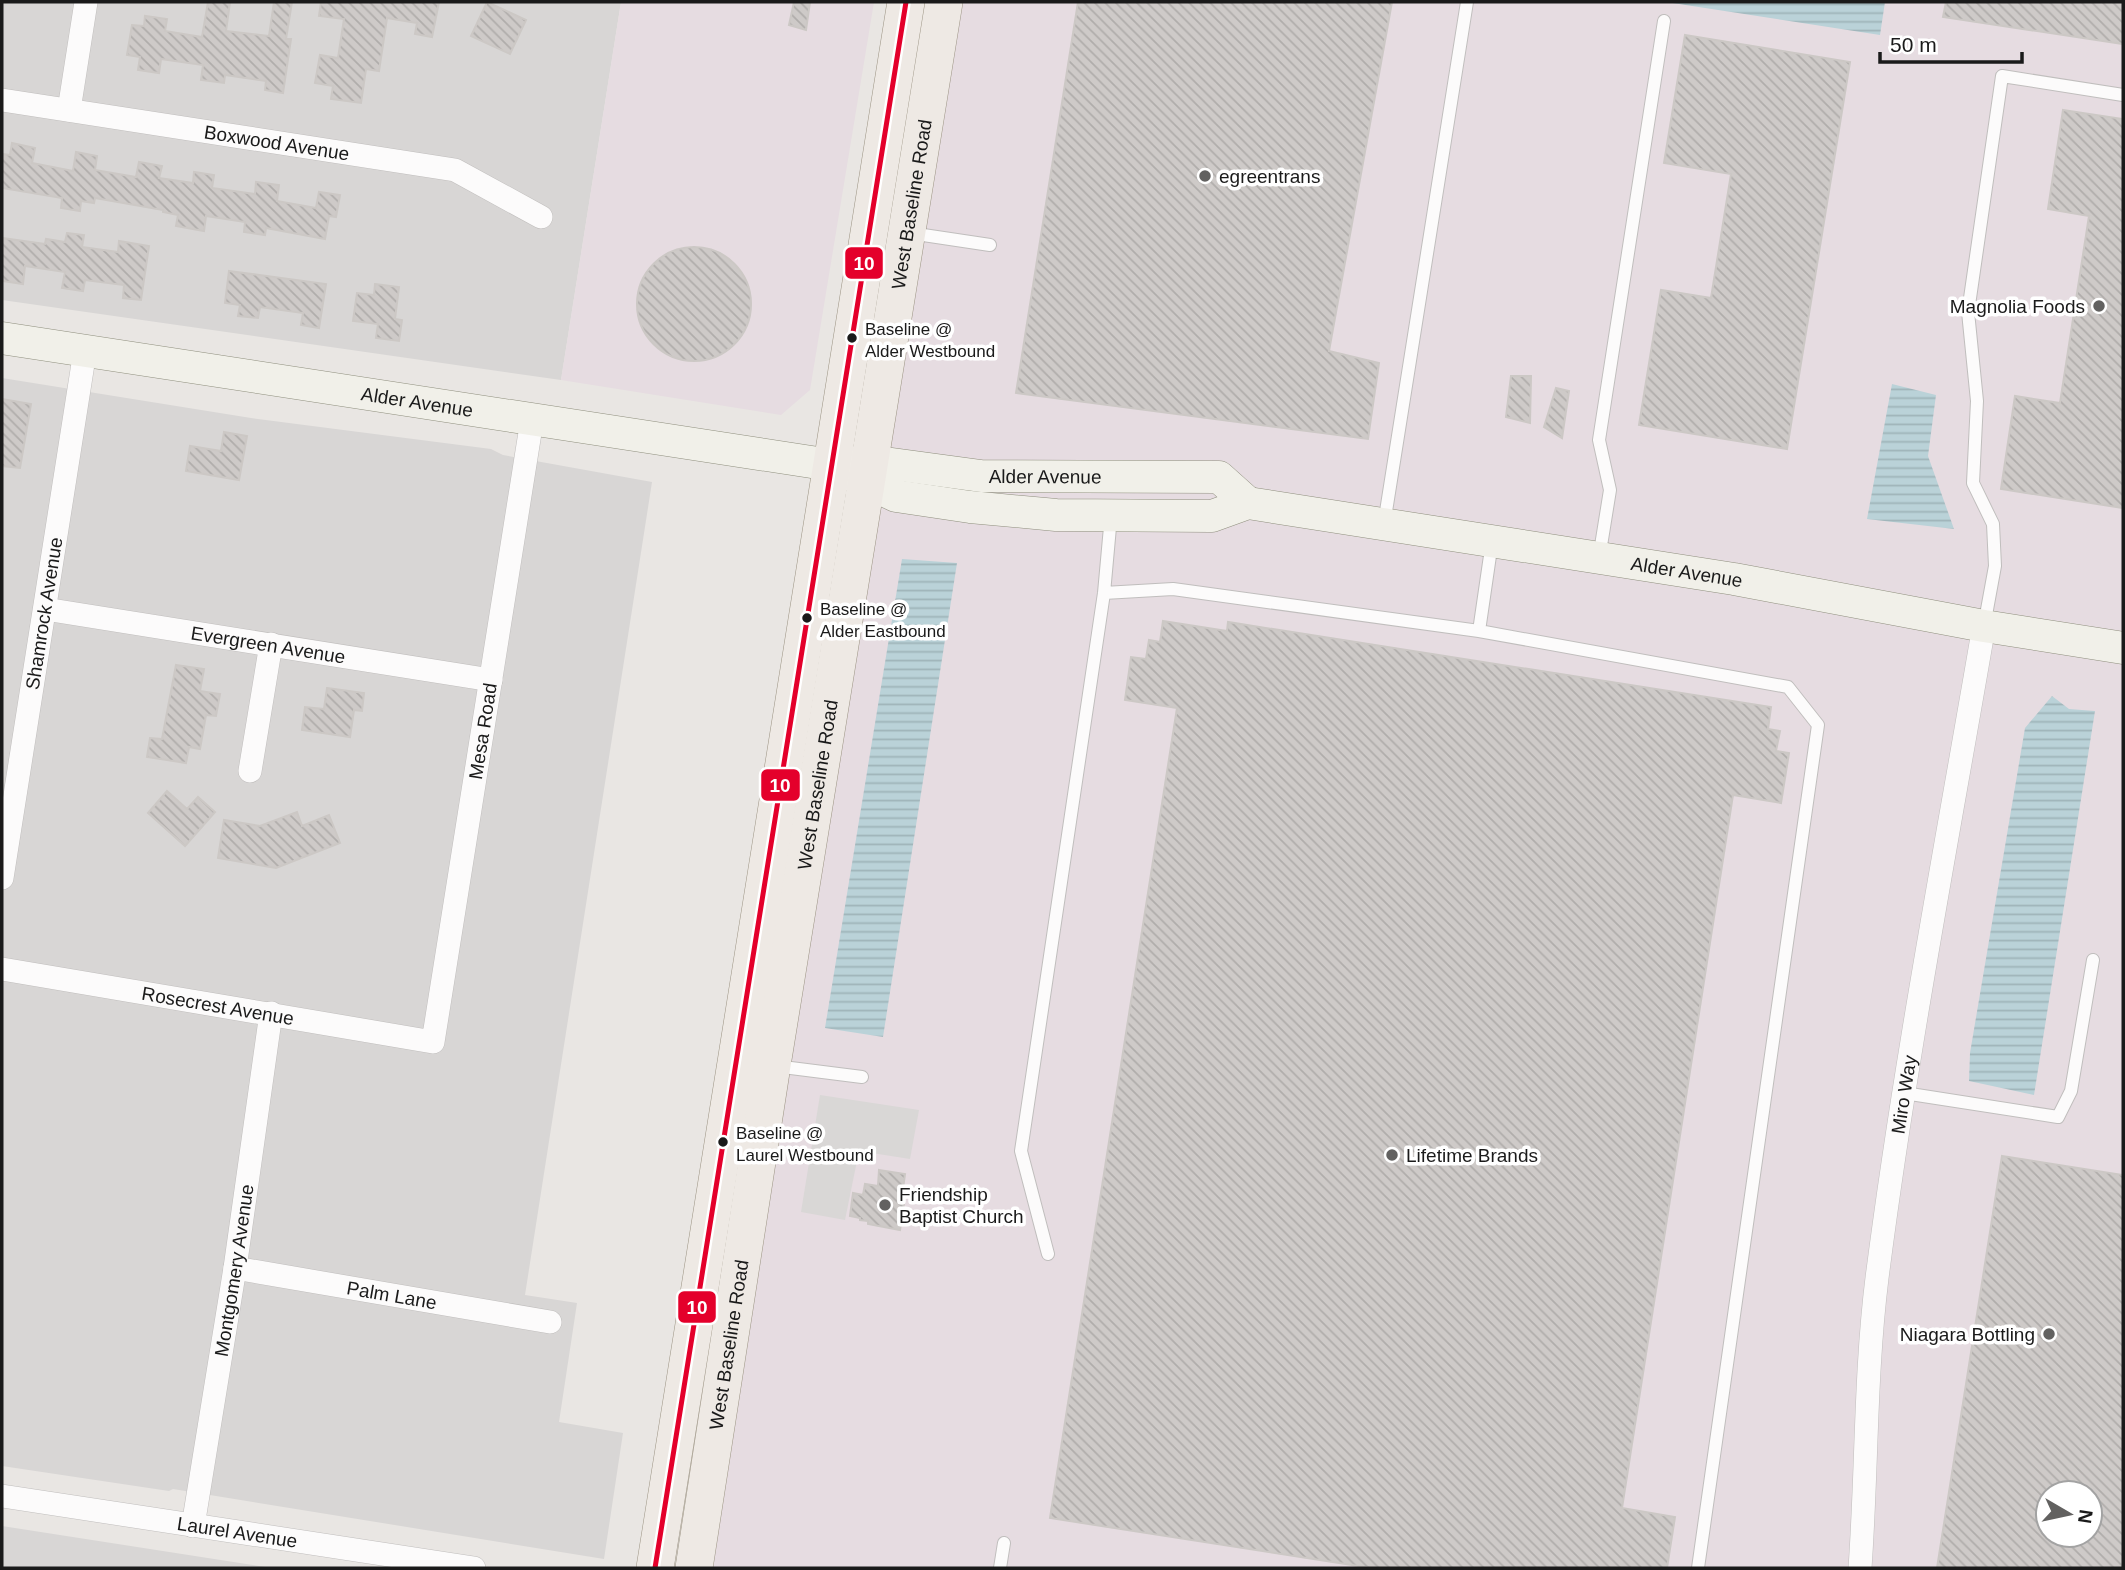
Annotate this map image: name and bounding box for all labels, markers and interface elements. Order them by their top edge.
scale bar [1880,21,2022,65]
text: 50 m [1890,33,1937,56]
street label: West Baseline Road [888,118,936,291]
street label: Boxwood Avenue [203,121,351,165]
place label: egreentrans [1219,166,1320,187]
marker: egreentrans [1197,168,1213,184]
line badge: 10 [844,246,884,280]
text: 10 [853,253,875,274]
place label: Magnolia Foods [1950,296,2085,317]
marker: Magnolia Foods [2091,298,2107,314]
place label: Baseline @ Alder Westbound [865,320,995,361]
marker: Baseline @ Alder Westbound [845,331,859,345]
street label: Alder Avenue [360,383,474,421]
street label: Alder Avenue [989,466,1102,488]
street label: Shamrock Avenue [22,536,67,691]
street label: Alder Avenue [1629,553,1744,591]
place label: Baseline @ Alder Eastbound [820,600,946,641]
marker: Baseline @ Alder Eastbound [800,611,814,625]
street label: Evergreen Avenue [189,622,347,668]
street label: Mesa Road [465,681,501,781]
street label: West Baseline Road [794,698,842,871]
line badge: 10 [760,768,801,802]
text: 10 [769,775,791,796]
street label: Rosecrest Avenue [140,983,295,1029]
street label: Miro Way [1887,1053,1921,1135]
place label: Baseline @ Laurel Westbound [736,1124,874,1165]
marker: Baseline @ Laurel Westbound [716,1135,730,1149]
place label: Lifetime Brands [1406,1145,1538,1166]
marker: Lifetime Brands [1384,1147,1400,1163]
street label: Montgomery Avenue [211,1183,258,1358]
place label: Friendship Baptist Church [899,1184,1024,1227]
marker: Friendship Baptist Church [877,1197,893,1213]
street label: West Baseline Road [706,1258,753,1431]
street label: Palm Lane [345,1277,438,1313]
line badge: 10 [677,1290,717,1324]
text: 10 [686,1297,708,1318]
place label: Niagara Bottling [1900,1324,2035,1345]
marker: Niagara Bottling [2041,1326,2057,1342]
north arrow [2034,1479,2104,1549]
text: N [2074,1508,2097,1525]
street label: Laurel Avenue [176,1513,299,1552]

